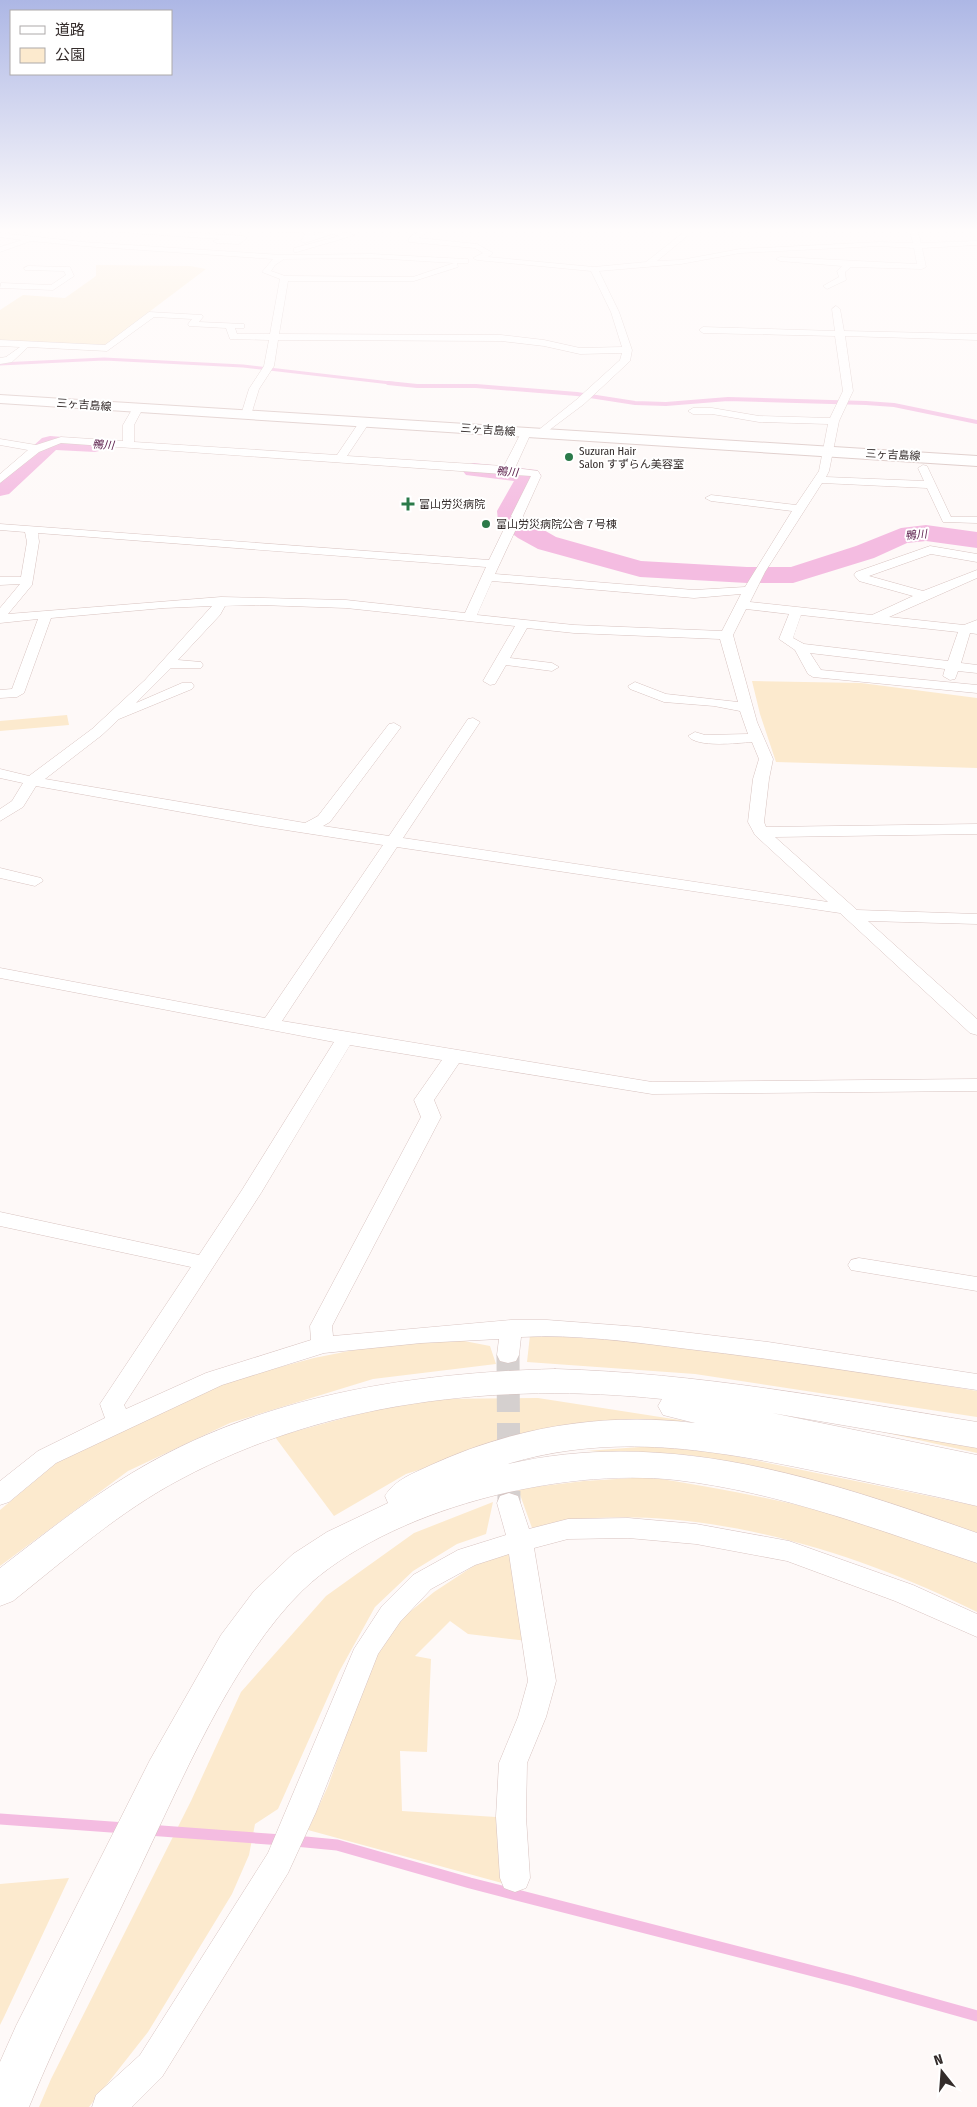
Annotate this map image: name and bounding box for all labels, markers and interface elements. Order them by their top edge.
legend [10,10,172,75]
text: 道路 [55,21,85,39]
text: 公園 [55,46,85,64]
street label: 三ヶ吉島線 [56,397,112,413]
street label: 三ヶ吉島線 [460,422,516,438]
water label: 鴨川 [92,438,115,452]
place label: Suzuran Hair Salon すずらん美容室 [579,445,684,471]
street label: 三ヶ吉島線 [865,447,921,463]
marker: Suzuran Hair Salon すずらん美容室 [563,451,575,463]
water label: 鴨川 [495,465,520,480]
marker: 富山労災病院 [401,497,415,511]
place label: 富山労災病院 [419,498,485,511]
marker: 富山労災病院公舎７号棟 [480,518,492,530]
place label: 富山労災病院公舎７号棟 [496,518,617,531]
water label: 鴨川 [904,527,929,542]
north arrow [917,2047,967,2097]
text: N [932,2051,945,2069]

